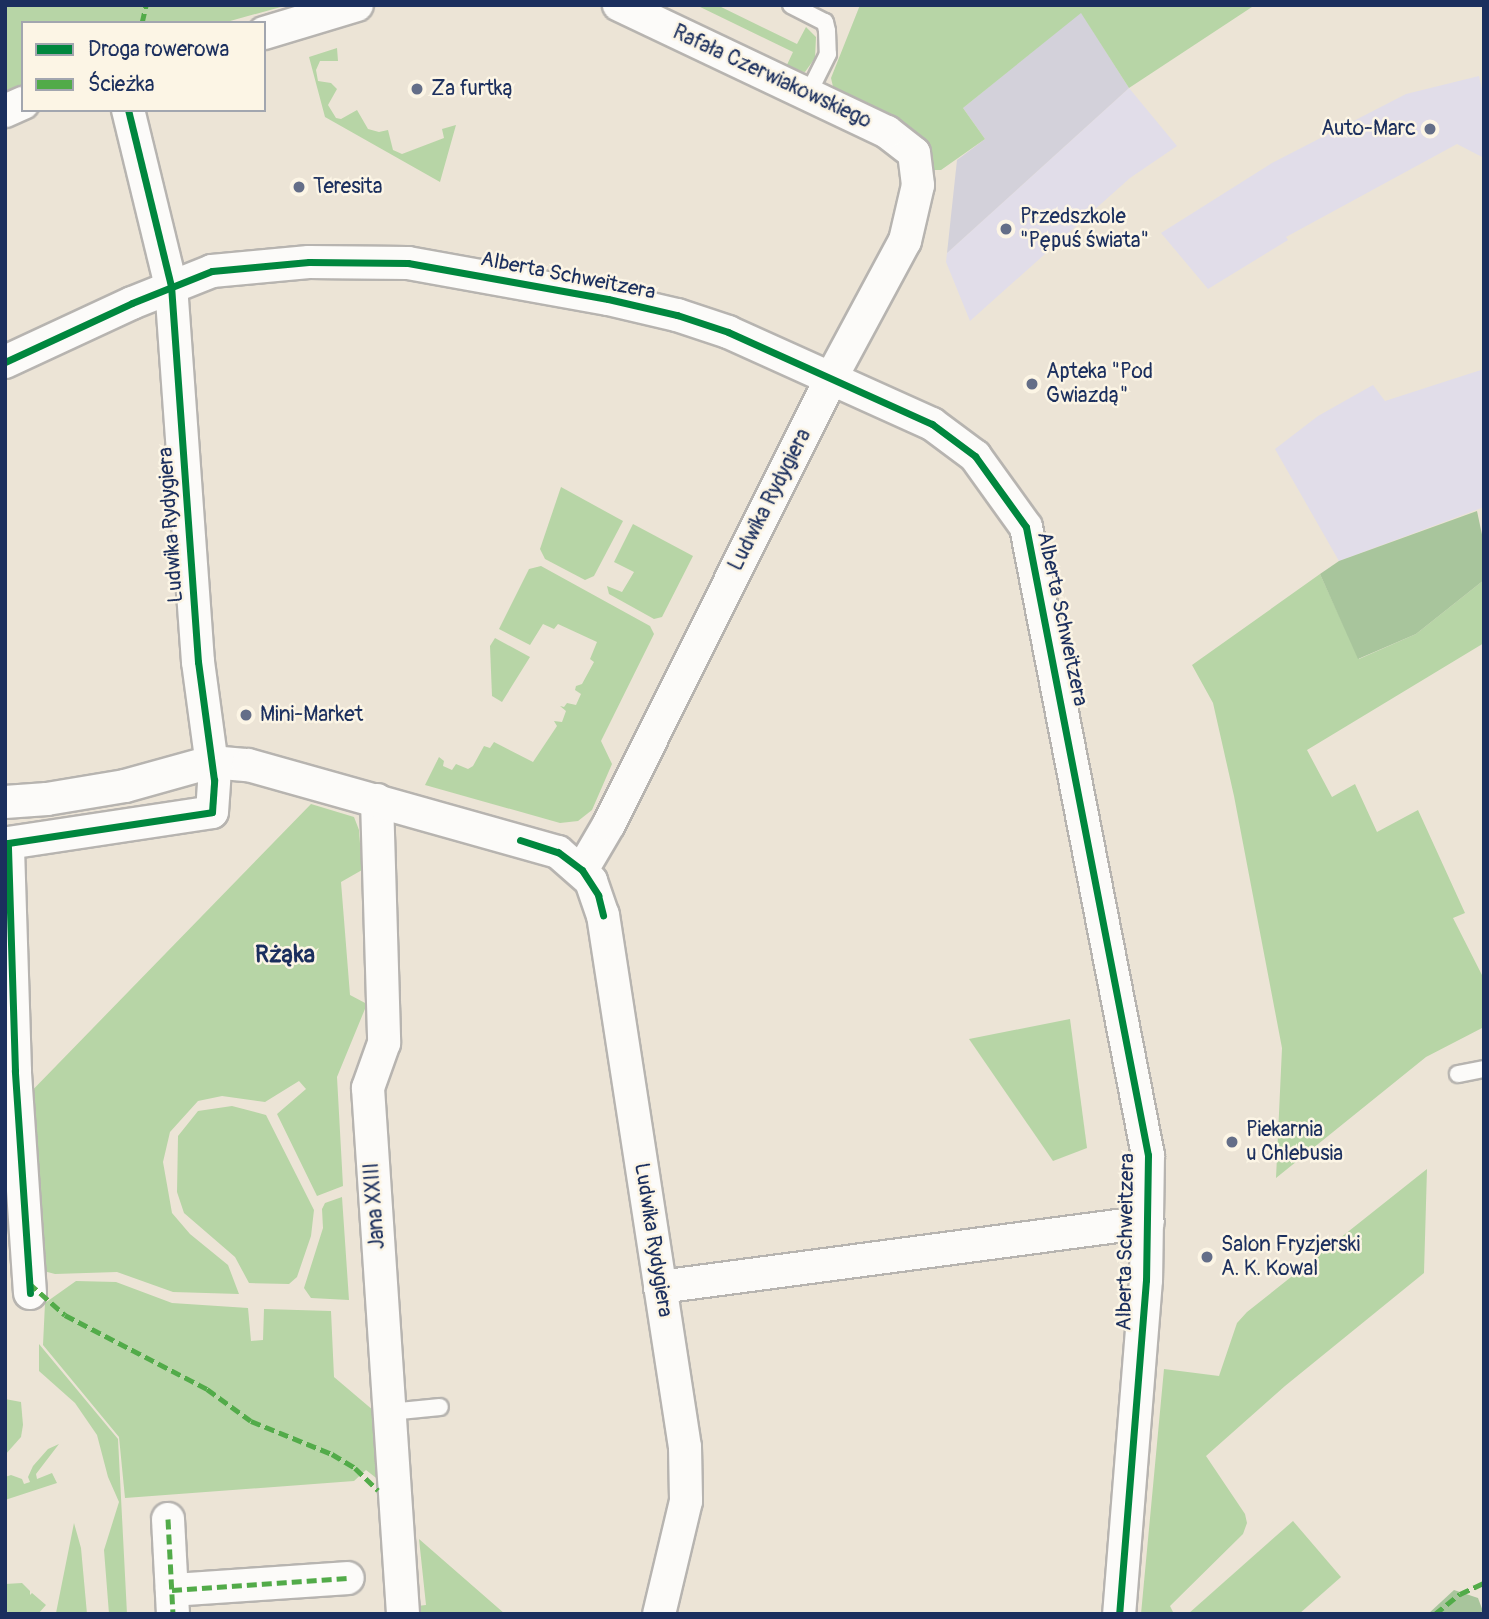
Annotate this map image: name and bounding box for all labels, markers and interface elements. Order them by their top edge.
street label: Rafała Czerwiakowskiego [669,20,875,134]
legend [21,21,266,112]
text: Droga rowerowa [88,36,229,63]
text: Ścieżka [88,71,155,98]
place label: Za furtką [431,76,513,102]
marker: Za furtką [409,81,425,97]
place label: Auto-Marc [1321,116,1416,142]
marker: Auto-Marc [1422,121,1438,137]
place label: Teresita [313,174,383,200]
marker: Teresita [291,179,307,195]
place label: Przedszkole "Pępuś świata" [1020,204,1149,254]
marker: Przedszkole "Pępuś świata" [998,221,1014,237]
street label: Alberta Schweitzera [478,247,658,305]
place label: Apteka "Pod Gwiazdą" [1046,359,1153,409]
marker: Apteka "Pod Gwiazdą" [1024,376,1040,392]
street label: Ludwika Rydygiera [723,425,817,575]
street label: Ludwika Rydygiera [153,446,189,604]
street label: Alberta Schweitzera [1031,530,1093,708]
place label: Mini-Market [260,702,363,728]
marker: Mini-Market [238,707,254,723]
district label: Rżąka [255,941,315,969]
place label: Piekarnia u Chlebusia [1246,1117,1343,1167]
marker: Piekarnia u Chlebusia [1224,1134,1240,1150]
street label: Alberta Schweitzera [1112,1153,1140,1331]
street label: Ludwika Rydygiera [628,1161,678,1319]
street label: Jana XXIII [359,1162,391,1250]
place label: Salon Fryzjerski A. K. Kowal [1221,1232,1360,1282]
marker: Salon Fryzjerski A. K. Kowal [1199,1249,1215,1265]

